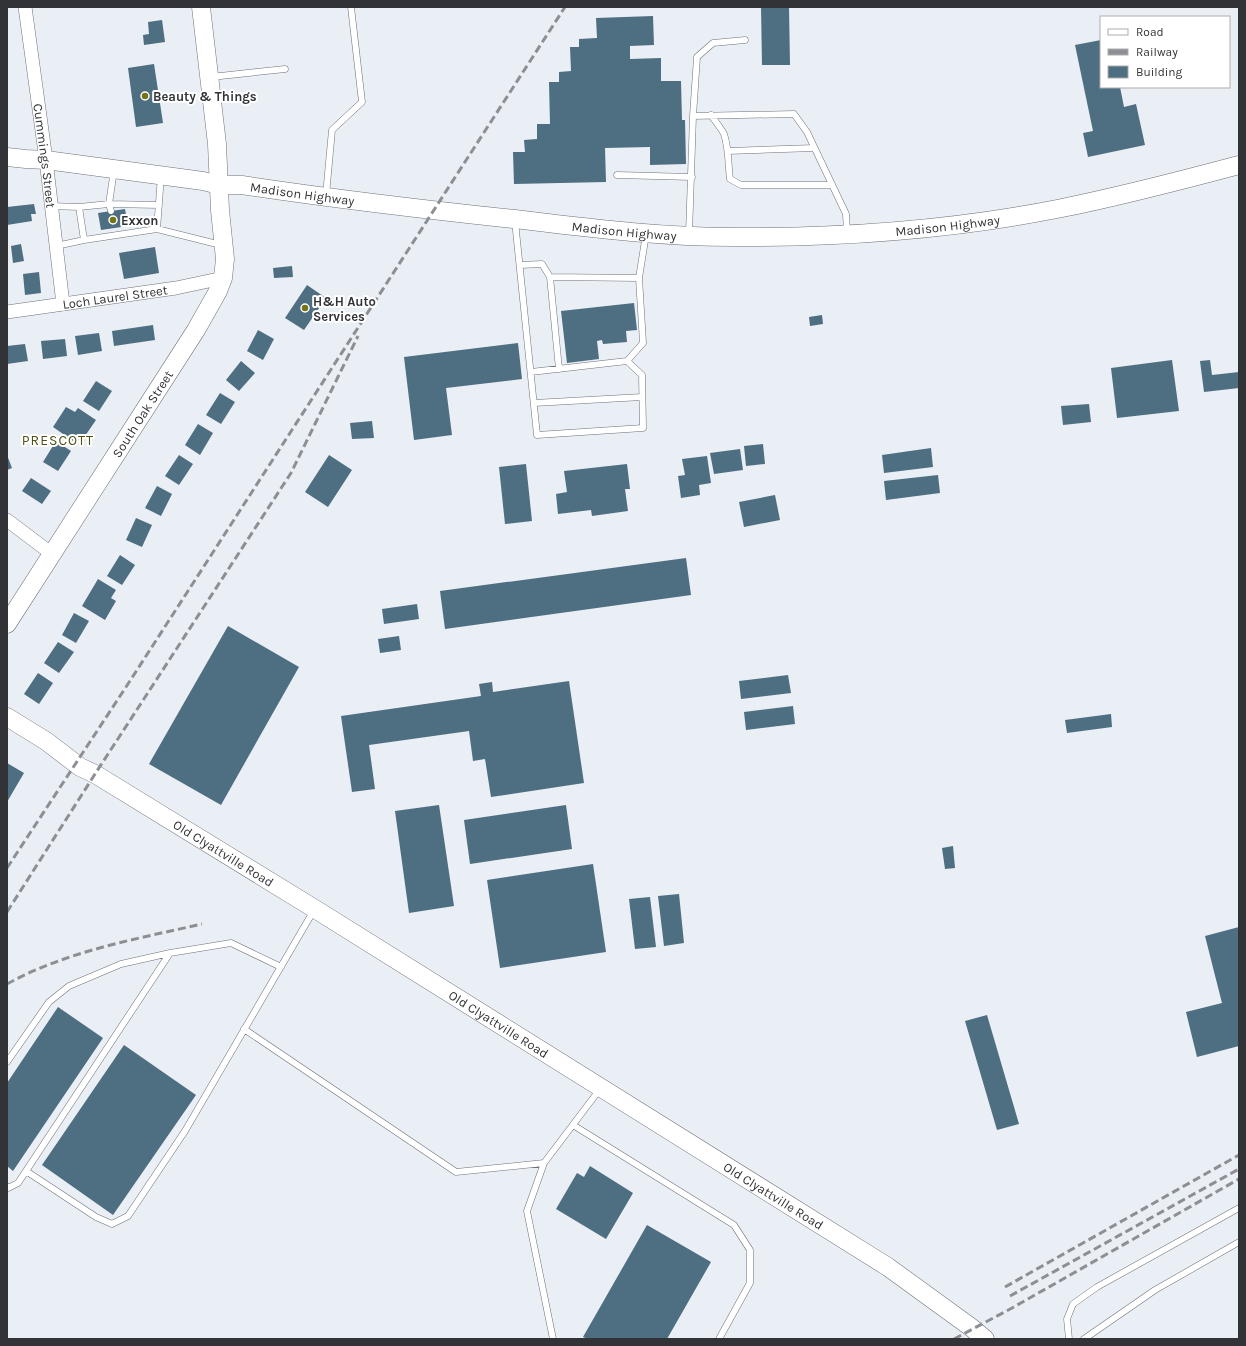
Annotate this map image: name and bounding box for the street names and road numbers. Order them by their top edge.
street label: Cummings Street [31,103,59,209]
street label: Madison Highway [249,179,355,208]
street label: Madison Highway [895,212,1001,239]
street label: Madison Highway [571,218,677,243]
street label: Loch Laurel Street [61,282,168,312]
street label: South Oak Street [109,367,176,460]
street label: Old Clyattville Road [171,816,276,889]
street label: Old Clyattville Road [446,987,552,1061]
street label: Old Clyattville Road [721,1159,826,1232]

